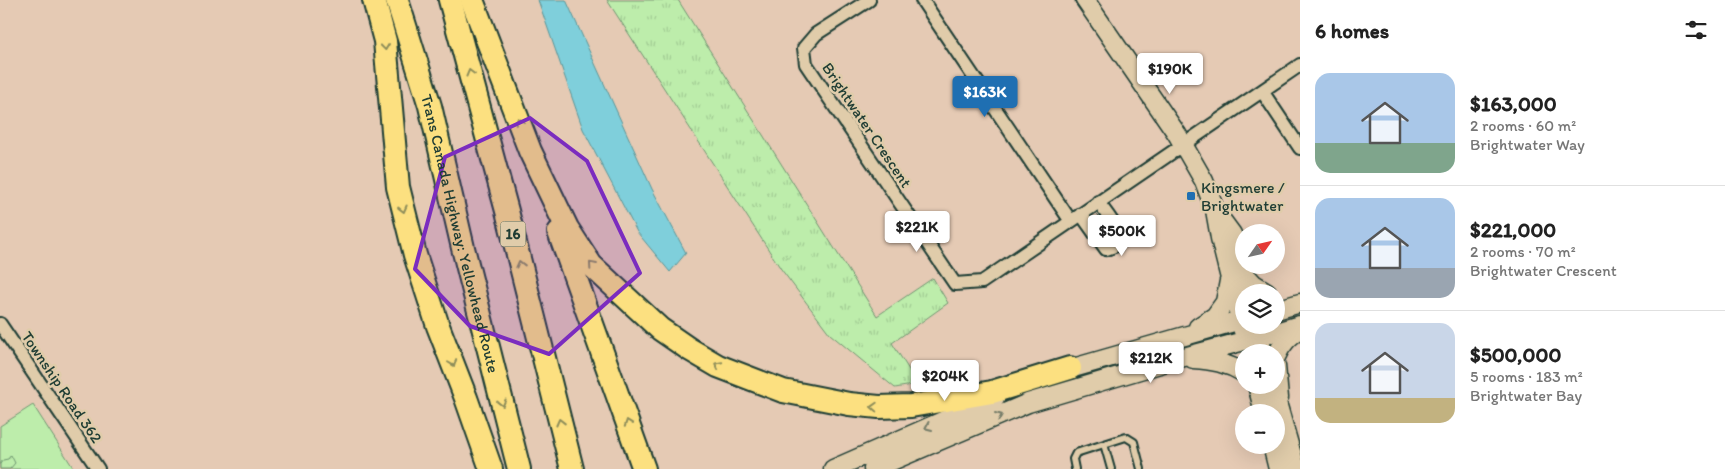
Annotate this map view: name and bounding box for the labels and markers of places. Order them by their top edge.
pin: $190K [1135,52,1205,95]
pin: $163K [950,76,1020,118]
place label: Kingsmere / Brightwater [1201,178,1285,215]
marker: Kingsmere / Brightwater [1185,190,1197,202]
pin: $221K [882,210,952,253]
pin: $500K [1087,214,1157,257]
pin: $212K [1116,342,1186,384]
pin: $204K [910,360,980,402]

